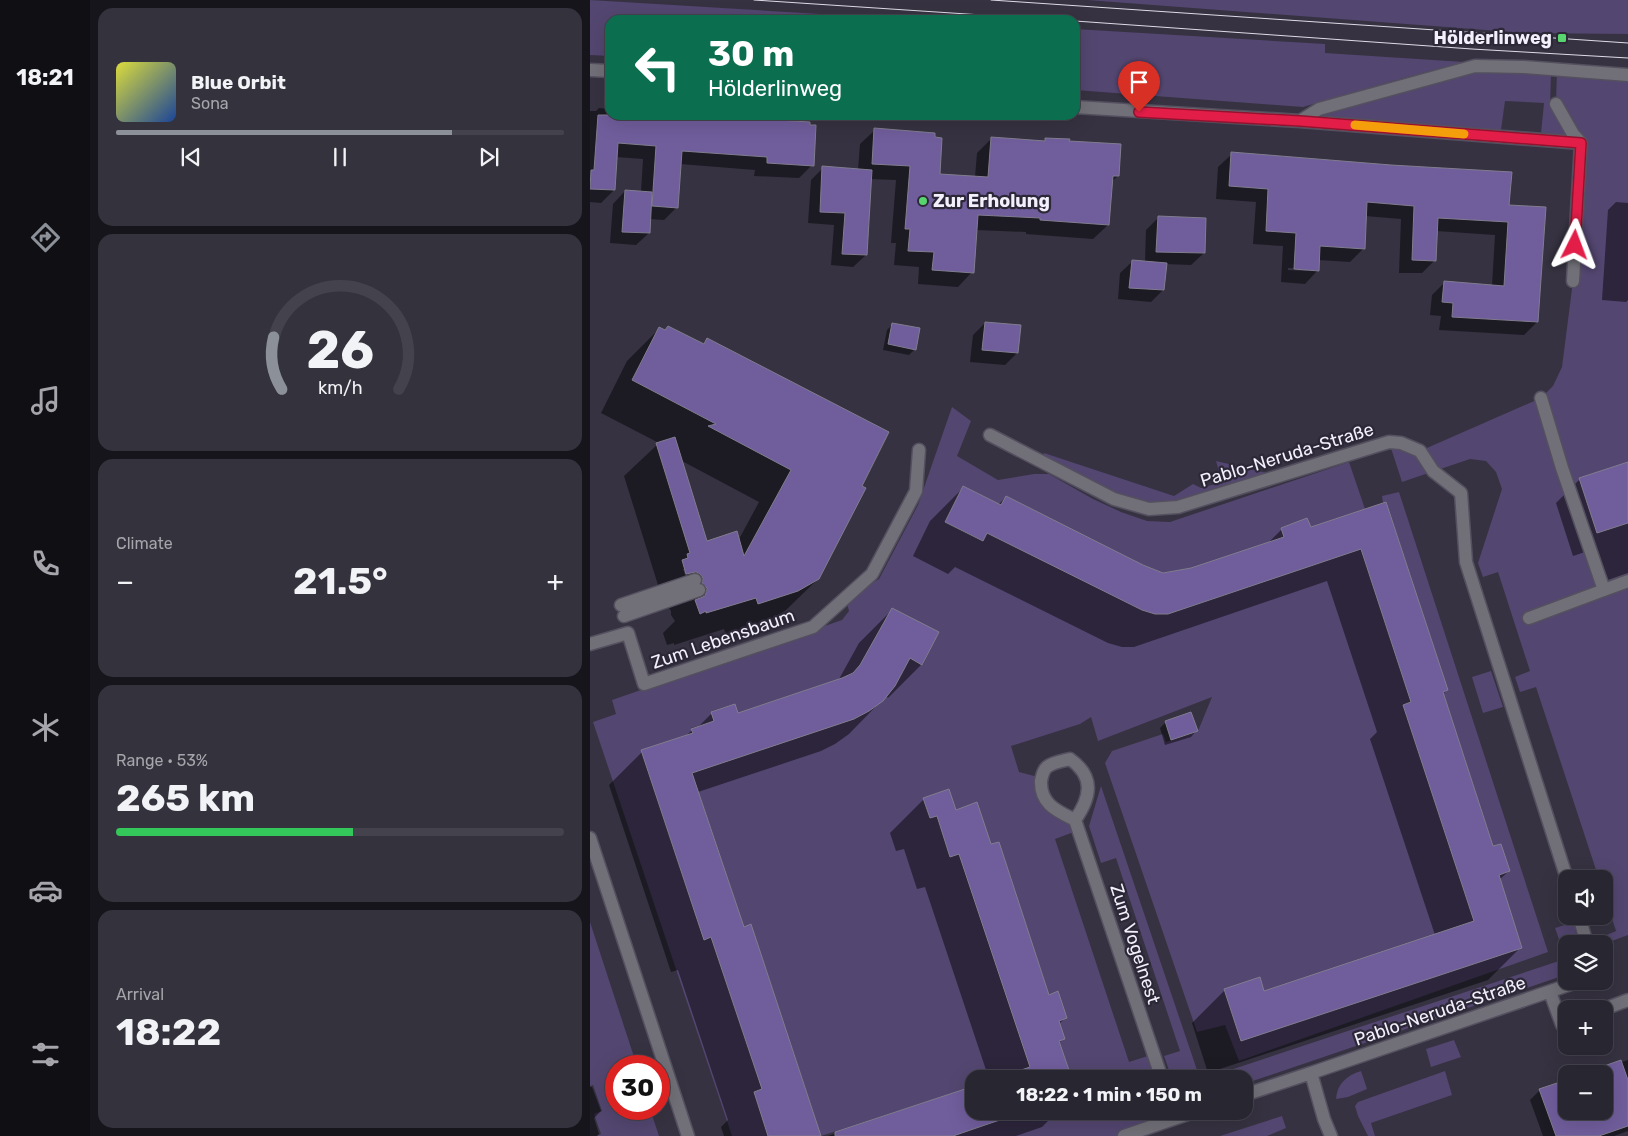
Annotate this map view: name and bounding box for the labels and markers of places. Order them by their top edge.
place label: Hölderlinweg [1434,27,1552,49]
marker: Hölderlinweg [1556,32,1568,44]
pin [1118,61,1160,112]
place label: Zur Erholung [933,190,1050,212]
marker: Zur Erholung [917,195,929,207]

